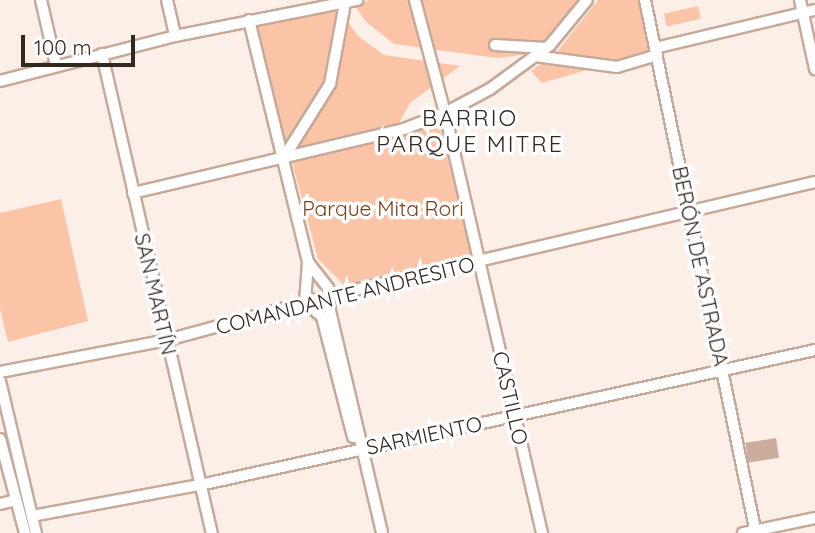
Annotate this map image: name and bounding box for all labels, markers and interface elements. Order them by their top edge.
scale bar [24,21,138,65]
text: 100 m [34,34,92,60]
district label: BARRIO PARQUE MITRE [378,104,562,158]
street label: BERÓN DE ASTRADA [667,164,735,368]
park label: Parque Mita Rori [302,195,464,221]
street label: SAN MARTÍN [130,231,182,357]
street label: COMANDANTE ANDRESITO [213,251,477,339]
street label: CASTILLO [488,349,534,447]
street label: SARMIENTO [364,410,484,460]

